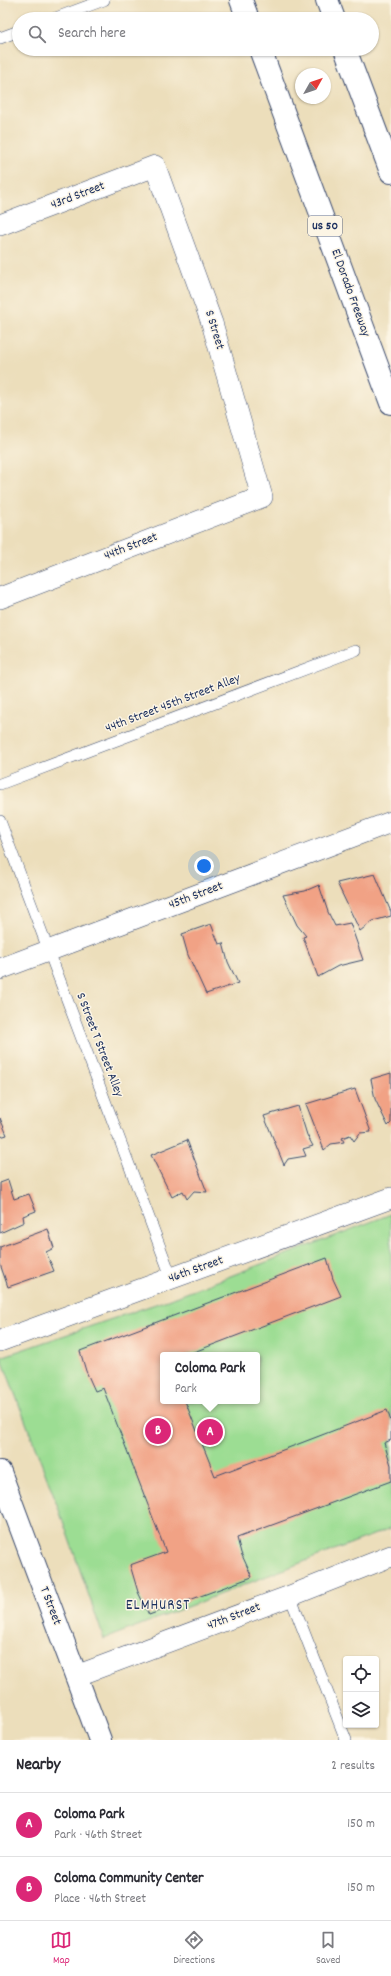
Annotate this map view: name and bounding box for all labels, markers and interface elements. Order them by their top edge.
search box [12,12,379,56]
icon: search [26,23,48,45]
text: Search here [58,23,126,45]
north arrow [295,68,331,104]
street label: 43rd Street [48,177,108,215]
road number: US 50 [308,216,342,236]
street label: El Dorado Freeway [325,247,375,340]
street label: S Street [199,308,229,352]
street label: 44th Street [101,528,161,566]
street label: 44th Street 45th Street Alley [103,669,244,739]
your location [194,856,214,876]
street label: 45th Street [166,877,226,915]
street label: S Street T Street Alley [70,990,128,1101]
street label: 46th Street [166,1251,226,1289]
popup [160,1352,260,1404]
text: Coloma Park [175,1358,245,1380]
text: Park [175,1380,197,1399]
pin: B [145,1416,171,1446]
pin: A [197,1417,223,1447]
street label: T Street [34,1584,66,1628]
district label: ELMHURST [126,1595,190,1617]
street label: 47th Street [205,1598,264,1636]
map controls [343,1656,379,1728]
button: locate [343,1656,379,1692]
button: layers [343,1692,379,1728]
text: Nearby [16,1754,60,1778]
text: 2 results [331,1757,375,1776]
text: Coloma Park [54,1804,125,1826]
text: A [25,1815,33,1834]
text: 150 m [347,1815,375,1834]
text: Park · 46th Street [54,1826,142,1845]
text: Coloma Community Center [54,1868,204,1890]
text: B [26,1879,32,1898]
text: 150 m [347,1879,375,1898]
text: Place · 46th Street [54,1890,146,1909]
tab: Map [50,1929,72,1969]
tab: Directions [173,1929,215,1969]
tab: Saved [316,1929,341,1969]

